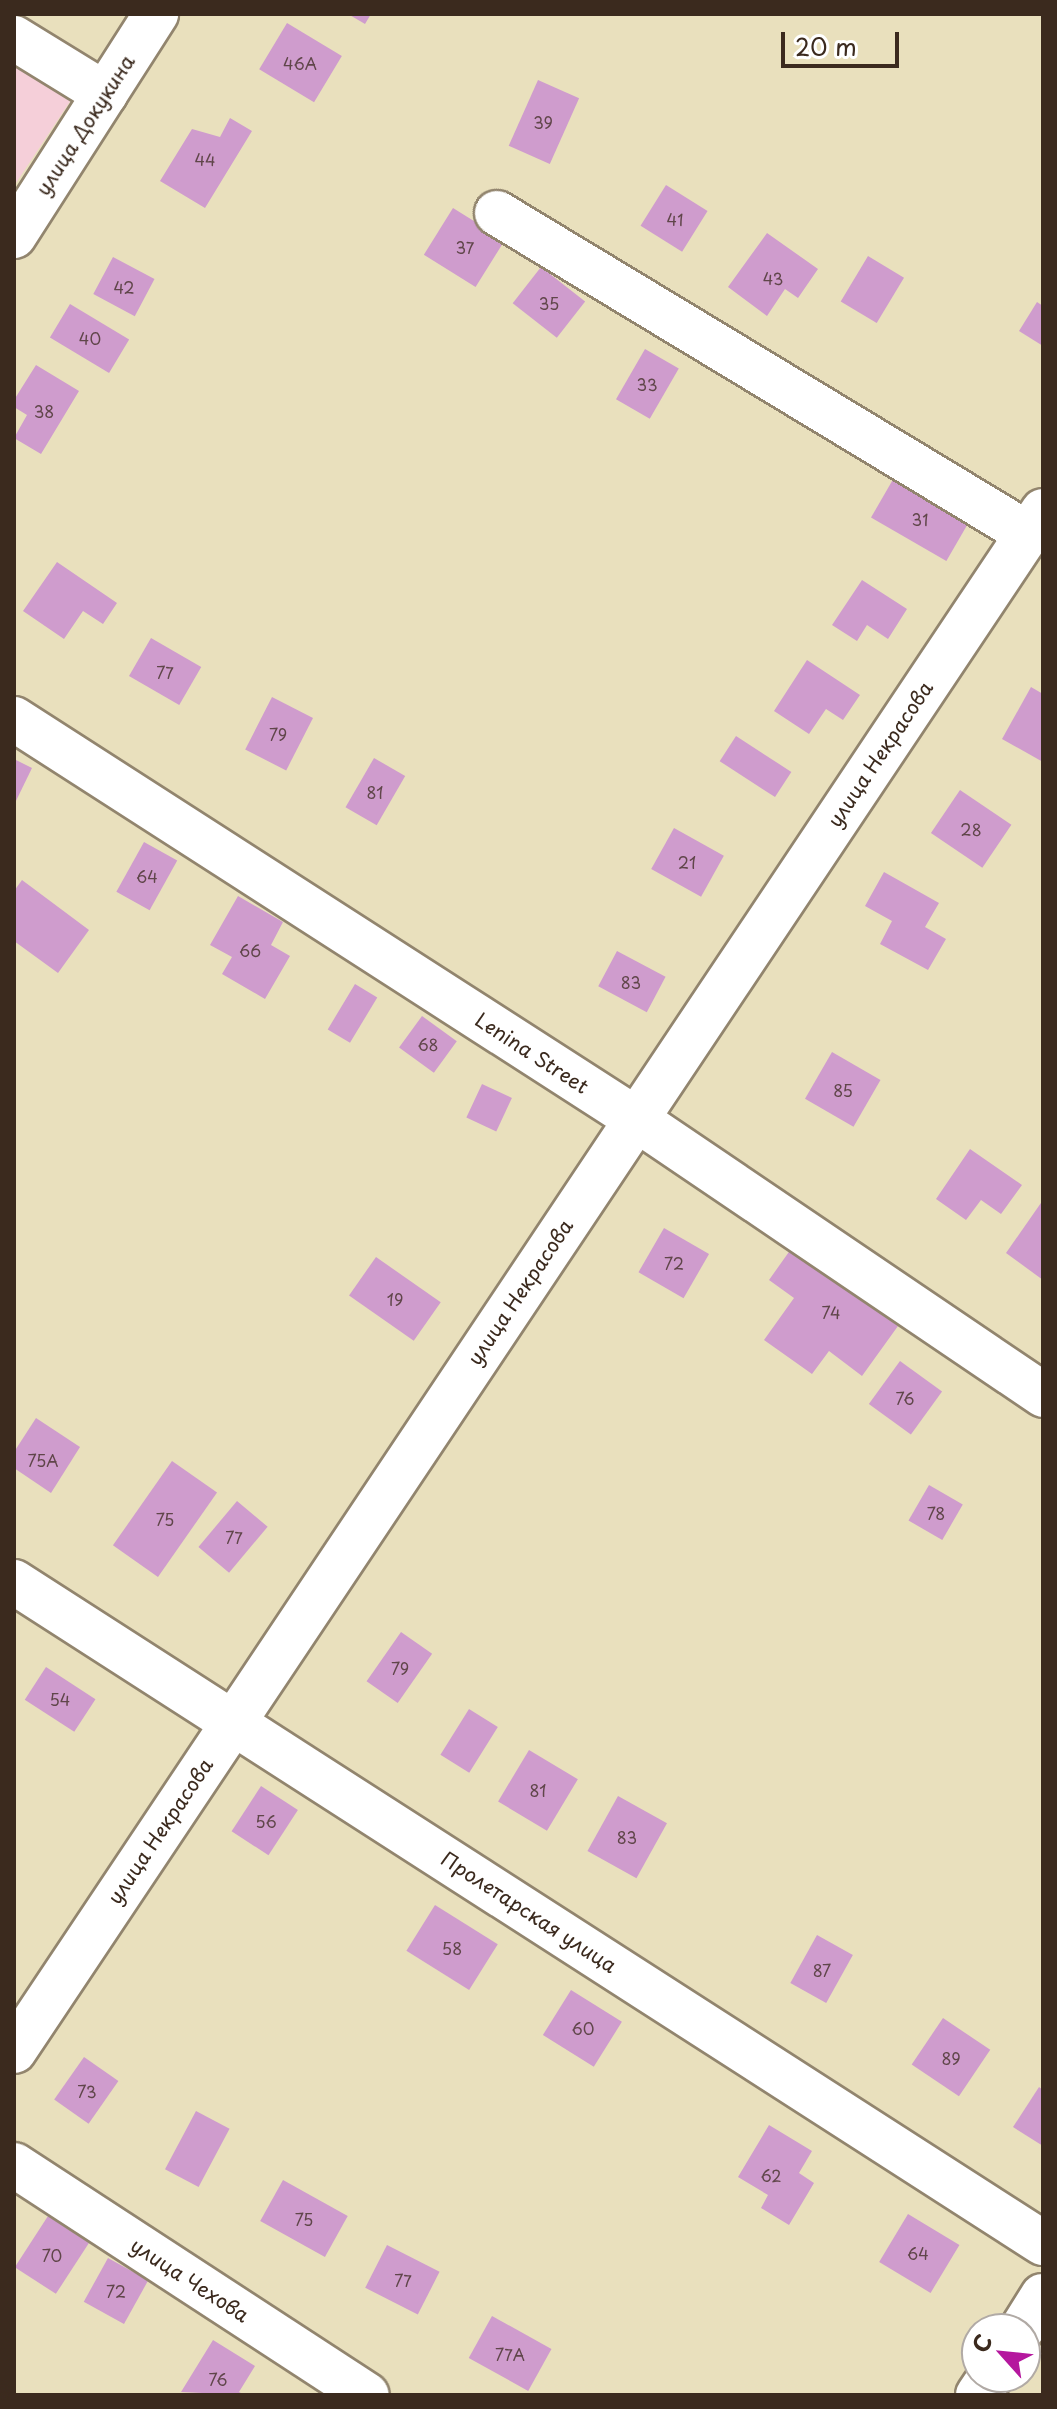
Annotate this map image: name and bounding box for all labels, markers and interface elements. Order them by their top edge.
scale bar [785,16,903,66]
text: 20 m [795,28,857,64]
street label: улица Докукина [30,50,140,200]
house number: 46А [283,53,317,73]
house number: 39 [533,112,553,132]
house number: 44 [194,149,216,169]
house number: 41 [667,209,683,229]
house number: 37 [456,237,474,257]
house number: 43 [763,268,783,288]
house number: 42 [113,277,135,297]
house number: 35 [539,293,559,313]
house number: 40 [79,328,101,348]
house number: 33 [636,374,658,394]
house number: 38 [34,401,54,421]
house number: 31 [912,509,928,529]
house number: 77 [156,662,174,682]
street label: улица Некрасова [822,676,938,832]
house number: 79 [269,724,287,744]
house number: 81 [366,782,384,802]
house number: 28 [960,819,982,839]
house number: 21 [678,852,696,872]
house number: 64 [136,866,158,886]
house number: 66 [239,940,261,960]
house number: 83 [621,972,641,992]
street label: Lenina Street [471,1007,593,1099]
house number: 68 [417,1034,439,1054]
house number: 85 [833,1080,853,1100]
street label: улица Некрасова [462,1214,578,1370]
house number: 72 [664,1253,684,1273]
house number: 19 [387,1289,403,1309]
house number: 74 [822,1302,840,1322]
house number: 76 [895,1388,915,1408]
house number: 75А [28,1450,58,1470]
house number: 78 [927,1503,945,1523]
house number: 75 [156,1509,174,1529]
house number: 77 [225,1527,243,1547]
house number: 79 [391,1658,409,1678]
house number: 54 [50,1689,70,1709]
street label: улица Некрасова [102,1753,218,1909]
house number: 81 [529,1780,547,1800]
house number: 56 [255,1811,277,1831]
house number: 83 [617,1827,637,1847]
street label: Пролетарская улица [436,1846,622,1978]
house number: 58 [442,1938,462,1958]
house number: 87 [813,1960,831,1980]
house number: 60 [572,2018,594,2038]
house number: 89 [941,2048,961,2068]
house number: 73 [77,2081,97,2101]
house number: 62 [760,2165,782,2185]
house number: 75 [295,2209,313,2229]
street label: улица Чехова [126,2233,254,2327]
house number: 64 [907,2243,929,2263]
house number: 70 [42,2245,62,2265]
house number: 77 [394,2270,412,2290]
house number: 72 [106,2281,126,2301]
north arrow [961,2313,1041,2393]
text: С [962,2328,999,2358]
house number: 77А [495,2344,525,2364]
house number: 76 [208,2369,228,2389]

